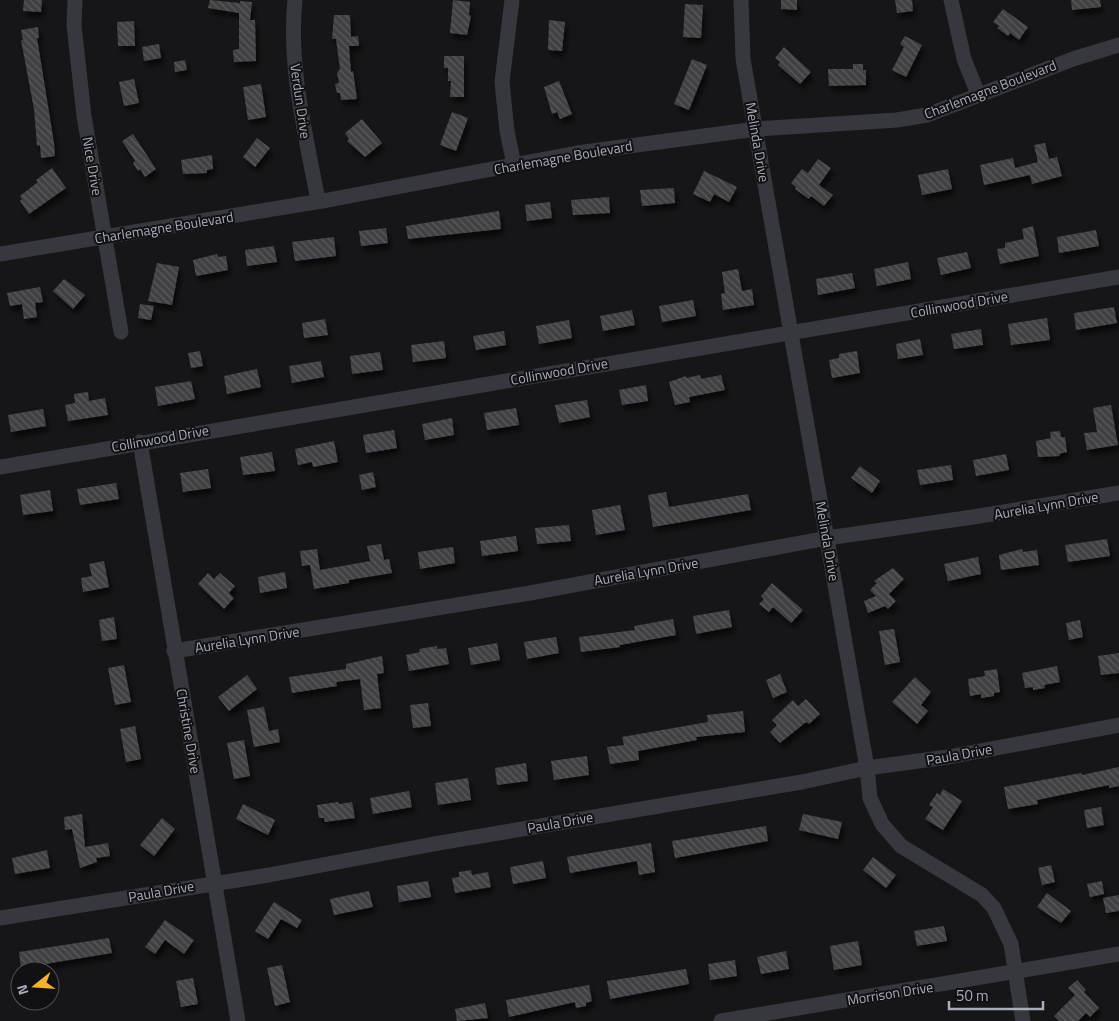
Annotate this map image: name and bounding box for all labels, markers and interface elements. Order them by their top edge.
street label: Charlemagne Boulevard [921,54,1059,124]
street label: Verdun Drive [285,62,317,140]
street label: Melinda Drive [741,100,775,184]
street label: Charlemagne Boulevard [492,134,634,180]
street label: Nice Drive [78,135,108,197]
street label: Charlemagne Boulevard [93,206,235,248]
street label: Collinwood Drive [909,285,1009,323]
street label: Collinwood Drive [509,352,609,390]
street label: Collinwood Drive [110,419,210,457]
street label: Aurelia Lynn Drive [992,485,1100,525]
street label: Melinda Drive [811,499,845,583]
street label: Aurelia Lynn Drive [592,551,700,591]
street label: Aurelia Lynn Drive [193,620,301,658]
street label: Christine Drive [171,687,207,775]
street label: Paula Drive [924,738,994,770]
street label: Paula Drive [525,806,595,838]
street label: Paula Drive [126,875,196,907]
north arrow [10,961,60,1011]
street label: Morrison Drive [845,976,935,1010]
scale bar [949,978,1043,1010]
text: N [11,982,34,998]
text: 50 m [956,984,989,1007]

